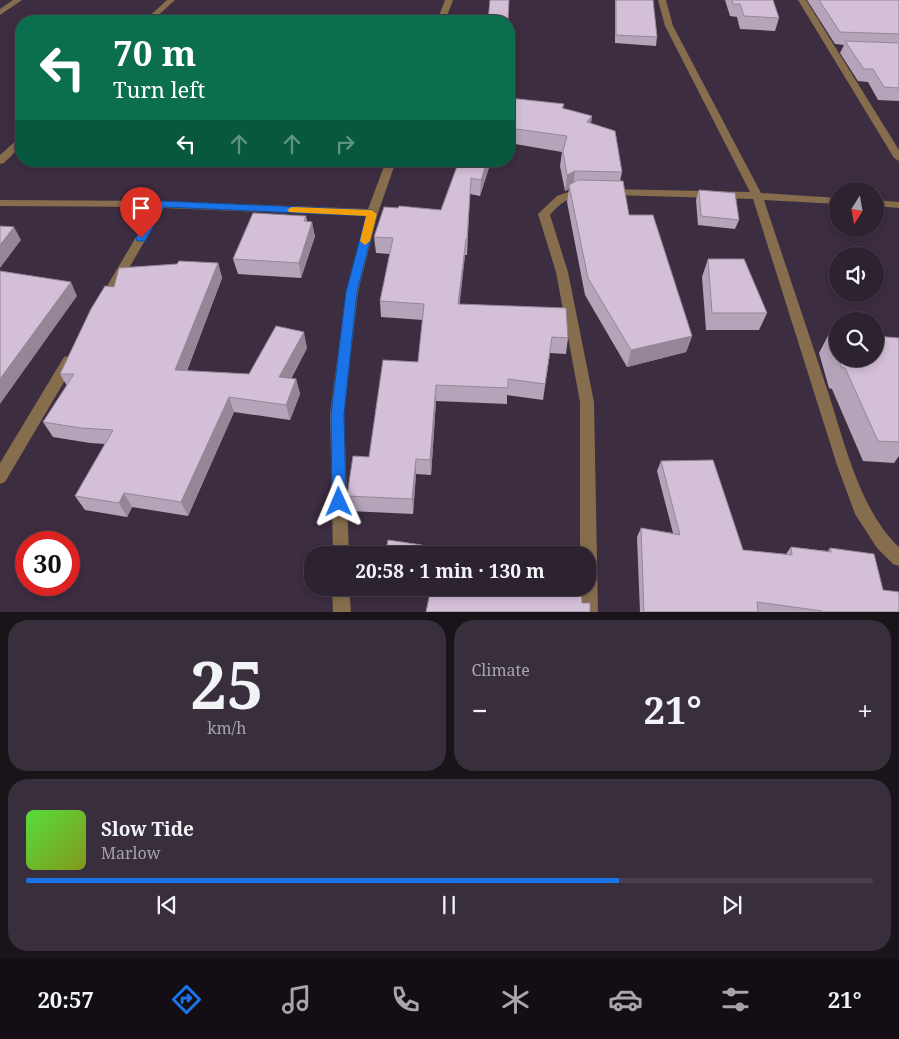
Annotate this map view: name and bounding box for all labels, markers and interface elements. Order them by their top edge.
text: 70 m [113,29,196,76]
icon: left [30,35,95,100]
text: Turn left [113,74,205,104]
icon: left [172,130,200,158]
icon: ahead [225,130,253,158]
icon: ahead [278,130,306,158]
icon: right [331,130,359,158]
north arrow [829,182,884,238]
map controls [829,182,884,367]
pin [120,187,162,238]
icon: arrive [127,194,155,222]
button: sound [829,247,884,302]
button: search [829,312,884,367]
position arrow [312,475,364,527]
speed limit sign: 30 [15,531,80,596]
text: 20:58 · 1 min · 130 m [355,558,545,584]
text: 25 [190,640,263,728]
text: Climate [472,659,530,681]
text: 21° [643,683,702,735]
text: − [472,691,488,729]
text: + [857,691,873,729]
text: km/h [207,717,246,739]
text: Slow Tide [101,816,194,842]
text: Marlow [101,842,161,864]
icon: previous [153,891,181,919]
icon: pause [435,891,463,919]
icon: next [718,891,746,919]
icon: directions [169,982,204,1017]
icon: music [279,982,314,1017]
icon: phone [388,982,423,1017]
icon: climate [498,982,533,1017]
icon: car [608,982,643,1017]
icon: filters [718,982,753,1017]
text: 20:57 [37,984,94,1014]
text: 21° [828,984,862,1014]

